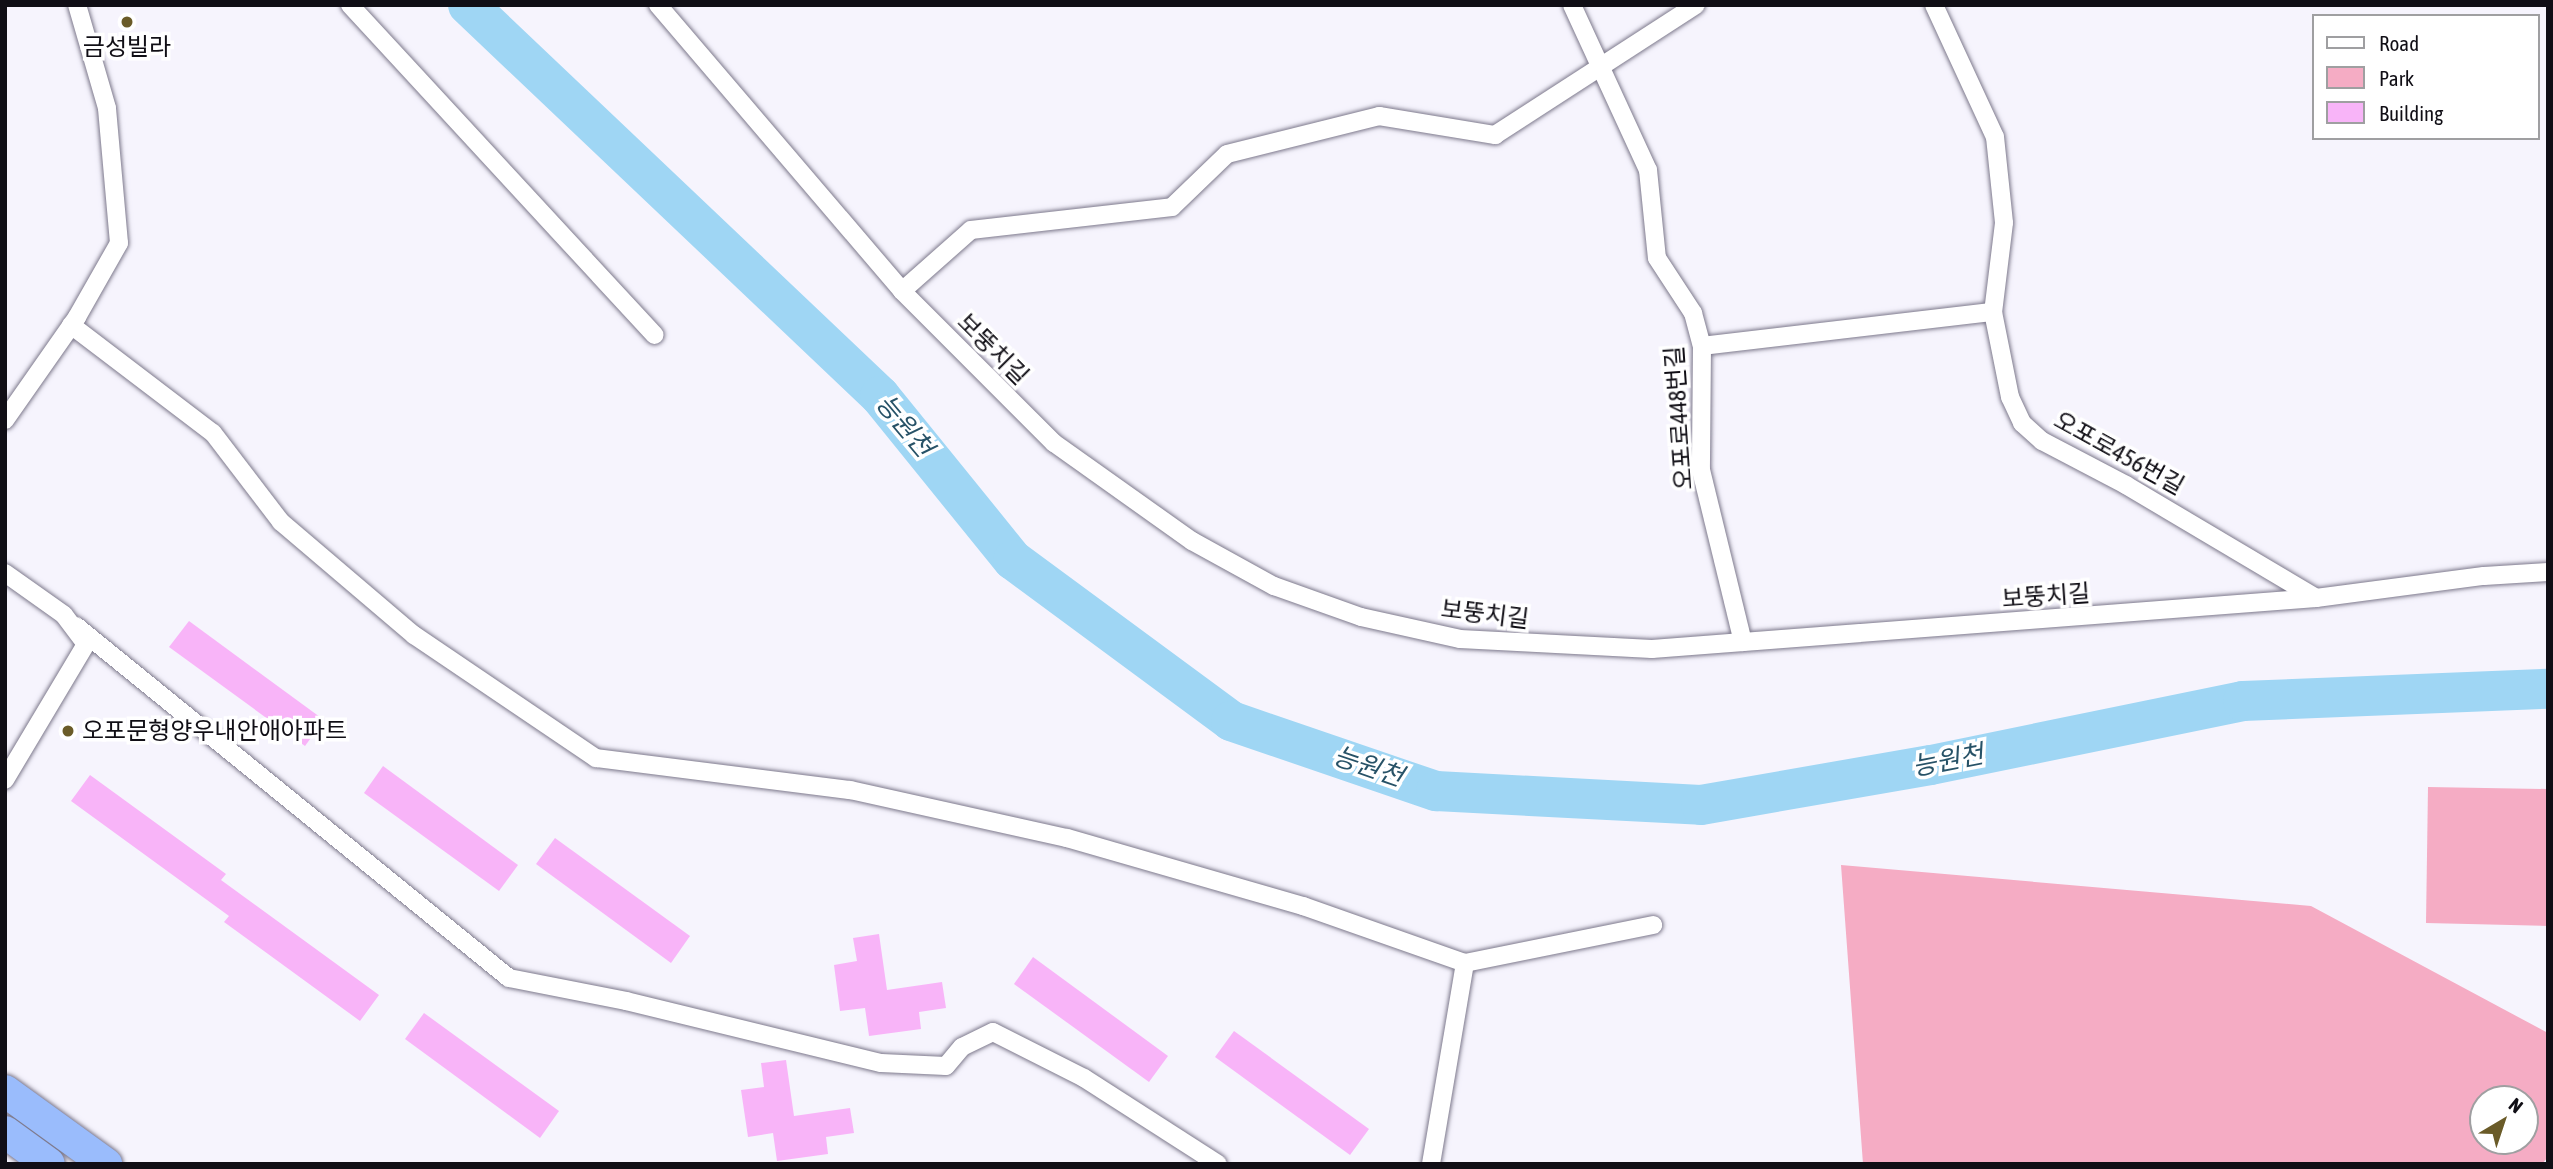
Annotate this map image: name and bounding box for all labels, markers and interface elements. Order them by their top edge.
marker: 금성빌라 [119,14,135,30]
legend [2312,14,2539,140]
text: Road [2379,31,2419,55]
place label: 금성빌라 [83,33,171,61]
text: Park [2379,66,2414,90]
text: Building [2379,101,2443,125]
street label: 보뚱치길 [952,308,1034,390]
street label: 오포로448번길 [1660,345,1698,491]
water label: 능원천 [869,388,939,464]
street label: 오포로456번길 [2049,405,2189,501]
street label: 보뚱치길 [2001,579,2091,613]
street label: 보뚱치길 [1439,594,1531,634]
place label: 오포문형양우내안애아파트 [82,717,347,745]
marker: 오포문형양우내안애아파트 [60,723,76,739]
water label: 능원천 [1910,739,1986,783]
water label: 능원천 [1329,741,1407,793]
north arrow [2469,1085,2539,1155]
text: N [2505,1093,2527,1117]

